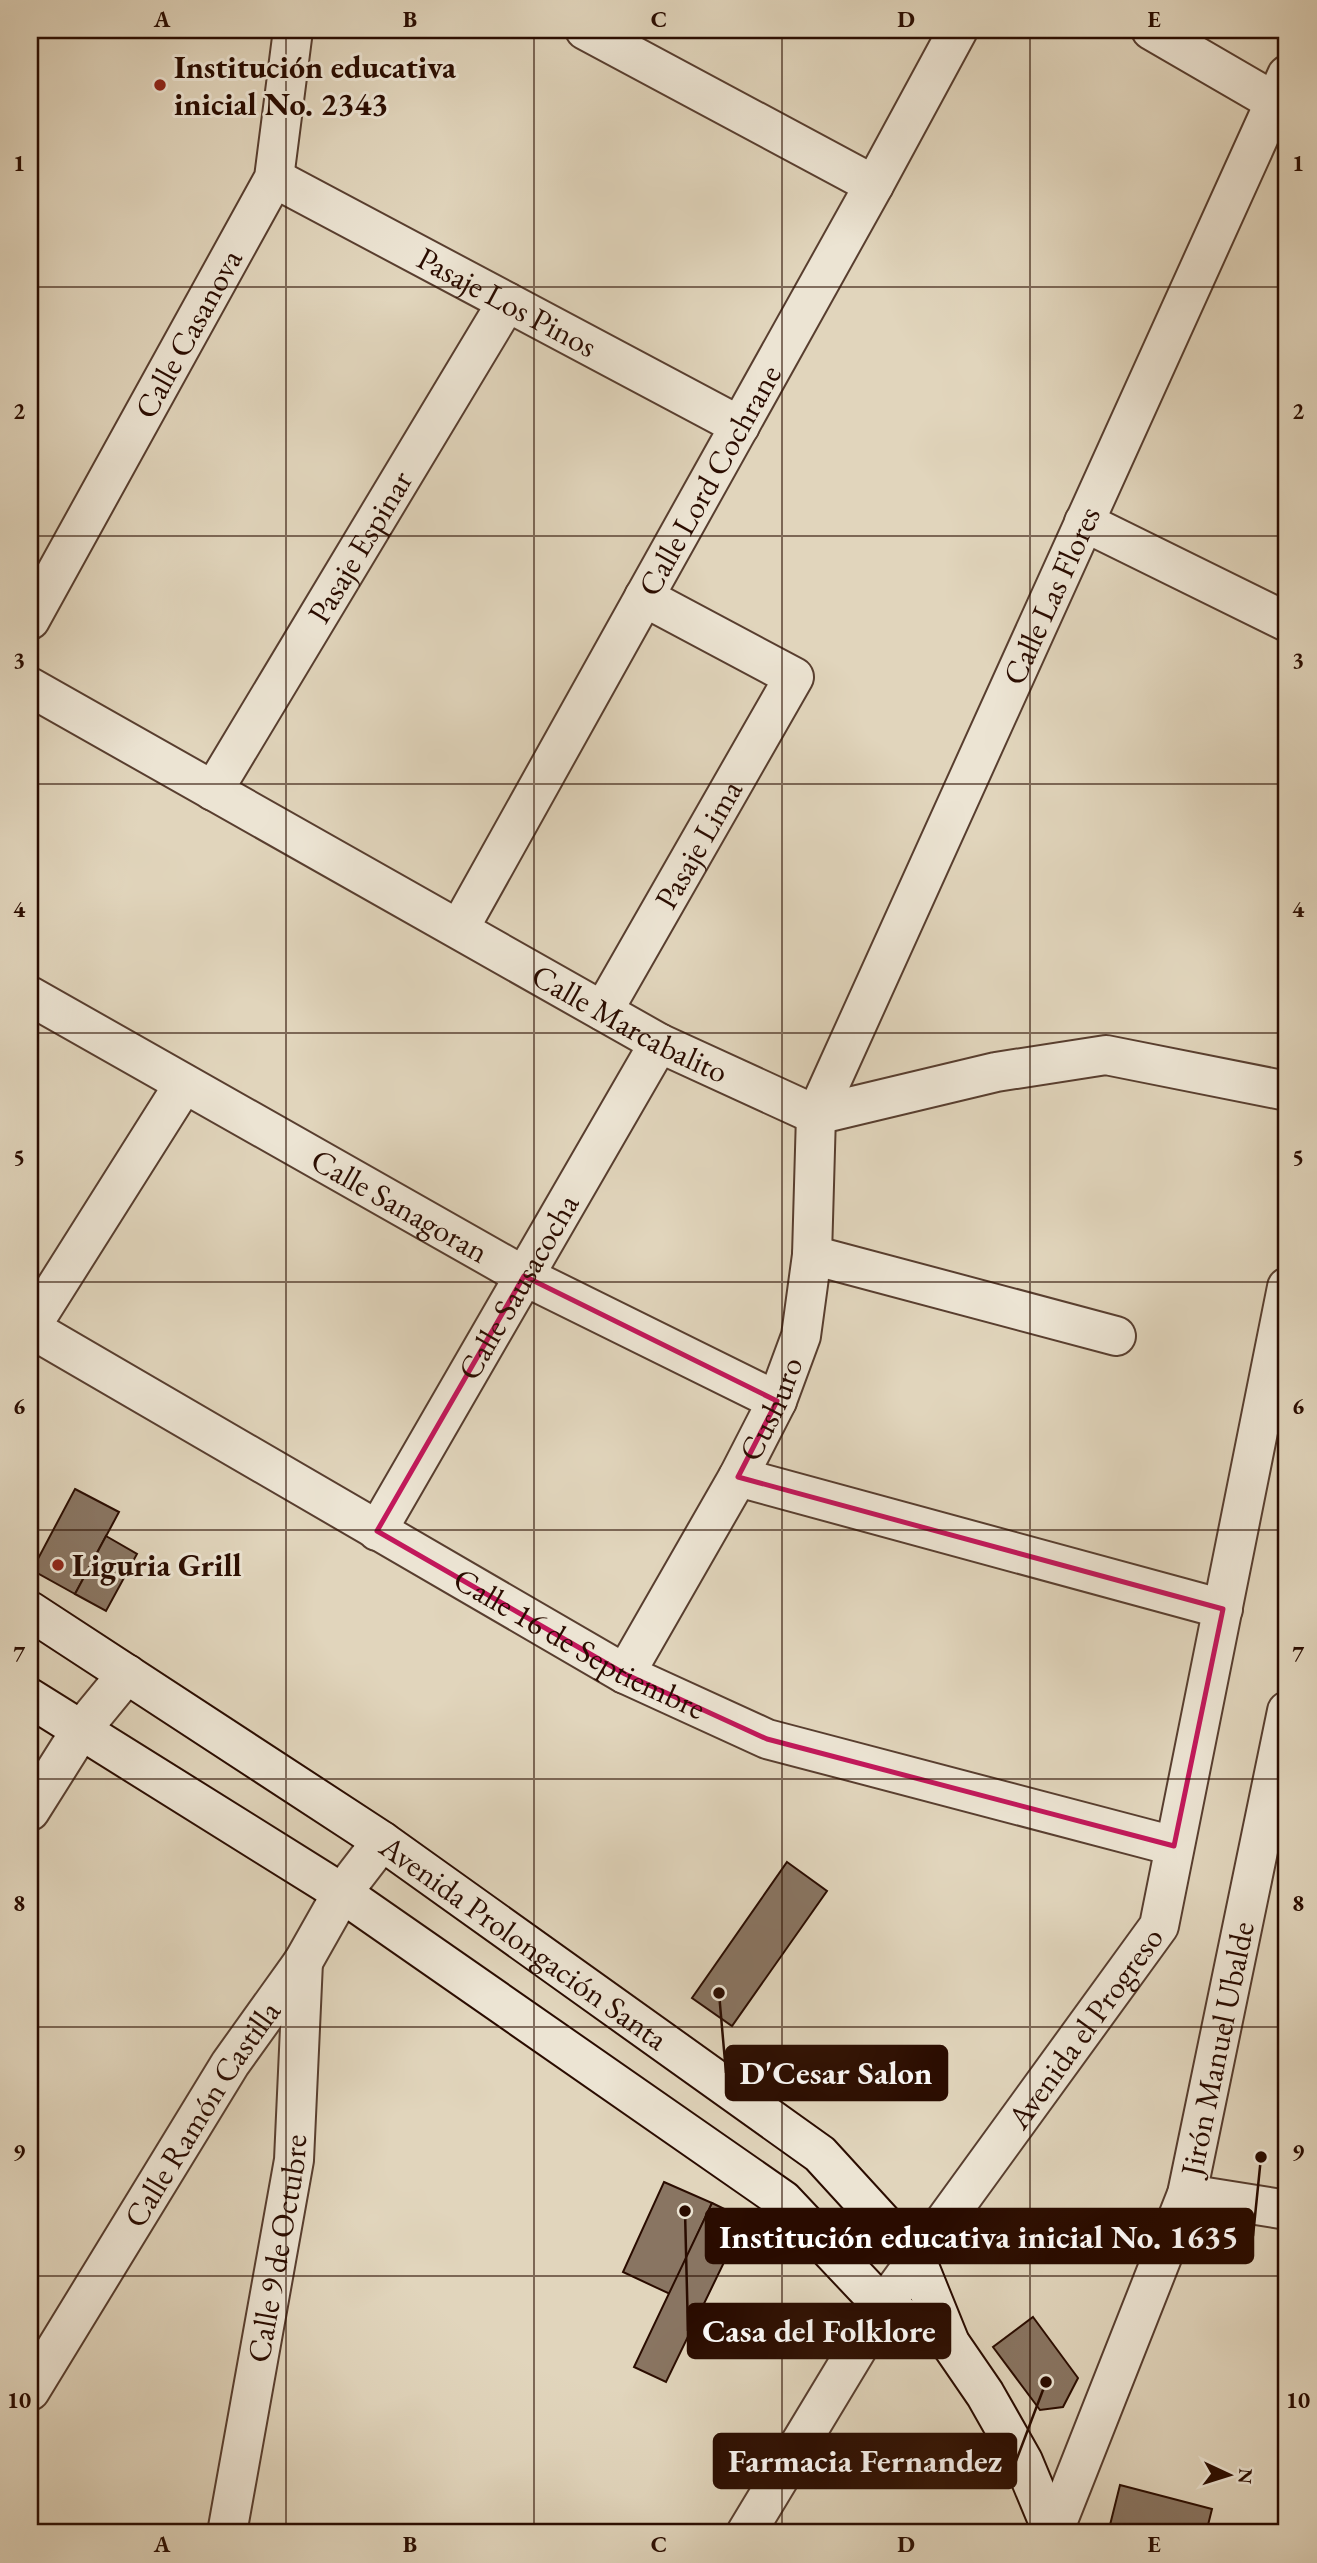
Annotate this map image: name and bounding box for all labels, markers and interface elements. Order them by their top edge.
text: A [153,4,171,34]
text: B [403,4,417,34]
text: C [651,4,667,34]
text: D [897,4,915,34]
text: E [1147,4,1161,34]
place label: Institución educativa inicial No. 2343 [174,46,457,125]
marker: Institución educativa inicial No. 2343 [152,77,168,93]
text: 1 [13,148,25,178]
text: 1 [1292,148,1304,178]
street label: Pasaje Los Pinos [410,237,604,367]
street label: Calle Casanova [124,242,252,426]
street label: Calle Lord Cochrane [628,357,791,603]
text: 2 [13,396,25,426]
text: 2 [1292,396,1304,426]
street label: Pasaje Espinar [298,462,422,631]
street label: Calle Las Flores [993,500,1110,691]
text: 3 [13,645,25,675]
text: 3 [1292,645,1304,675]
street label: Pasaje Lima [645,772,752,916]
text: 4 [13,894,26,924]
text: 4 [1292,894,1305,924]
street label: Calle Marcabalito [524,954,735,1093]
street label: Calle Sanagoran [304,1139,496,1273]
text: 5 [13,1142,25,1172]
text: 5 [1292,1142,1304,1172]
street label: Calle Sausacocha [448,1186,588,1387]
street label: Cushuro [729,1351,812,1468]
text: 6 [13,1391,25,1421]
text: 6 [1292,1391,1304,1421]
place label: Liguria Grill [72,1544,242,1586]
marker: Liguria Grill [50,1557,66,1573]
street label: Calle 16 de Septiembre [446,1558,712,1729]
text: 7 [13,1639,26,1669]
text: 7 [1292,1639,1305,1669]
street label: Avenida Prolongación Santa [371,1825,676,2060]
text: 8 [13,1888,25,1918]
text: 8 [1292,1888,1304,1918]
street label: Avenida el Progreso [997,1918,1173,2138]
street label: Jirón Manuel Ubalde [1170,1918,1264,2182]
street label: Calle Ramón Castilla [114,1992,290,2235]
callout: D'Cesar Salon [726,2046,947,2100]
text: D'Cesar Salon [740,2051,933,2094]
street label: Calle 9 de Octubre [237,2134,316,2366]
text: 9 [13,2137,25,2167]
text: 9 [1292,2137,1304,2167]
callout: Institución educativa inicial No. 1635 [706,2209,1253,2263]
text: Institución educativa inicial No. 1635 [719,2215,1239,2258]
callout: Casa del Folklore [688,2304,950,2358]
text: Casa del Folklore [702,2309,936,2352]
text: 10 [7,2385,31,2415]
text: 10 [1286,2385,1310,2415]
callout: Farmacia Fernandez [714,2434,1016,2488]
text: Farmacia Fernandez [728,2439,1002,2482]
north arrow [1194,2440,1264,2510]
text: N [1232,2468,1258,2485]
text: A [153,2529,171,2559]
text: B [403,2529,417,2559]
text: C [651,2529,667,2559]
text: D [897,2529,915,2559]
text: E [1147,2529,1161,2559]

